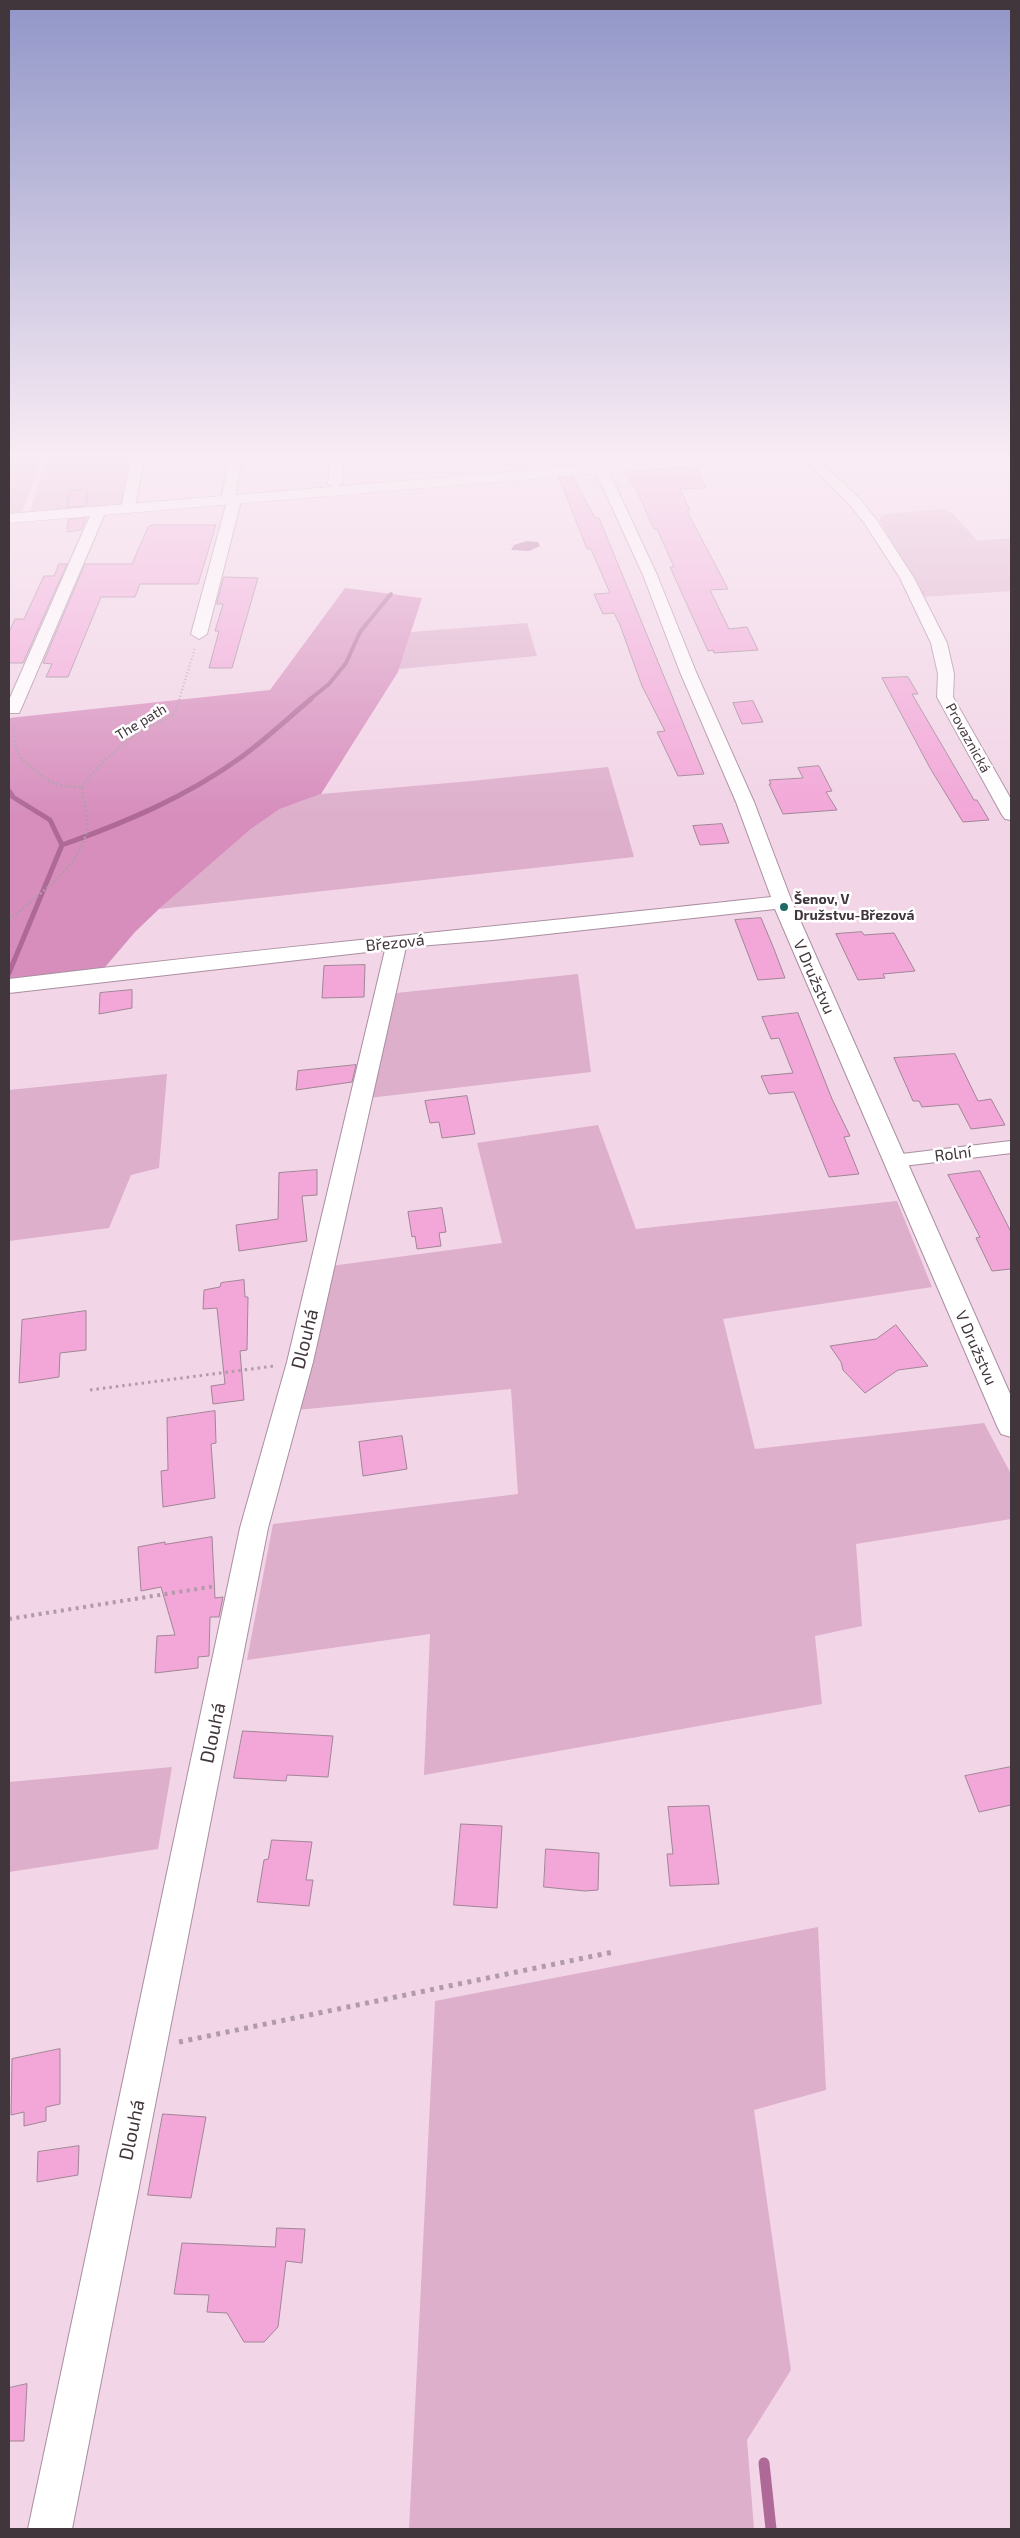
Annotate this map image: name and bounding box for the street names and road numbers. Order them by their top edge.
street label: The path [113,700,169,744]
street label: Provaznická [942,700,994,776]
street label: Březová [365,930,425,956]
street label: V Družstvu [789,937,839,1017]
street label: Rolní [934,1142,972,1166]
street label: Dlouhá [287,1306,323,1372]
street label: V Družstvu [951,1308,1001,1388]
street label: Dlouhá [195,1701,231,1765]
street label: Dlouhá [114,2098,150,2162]

